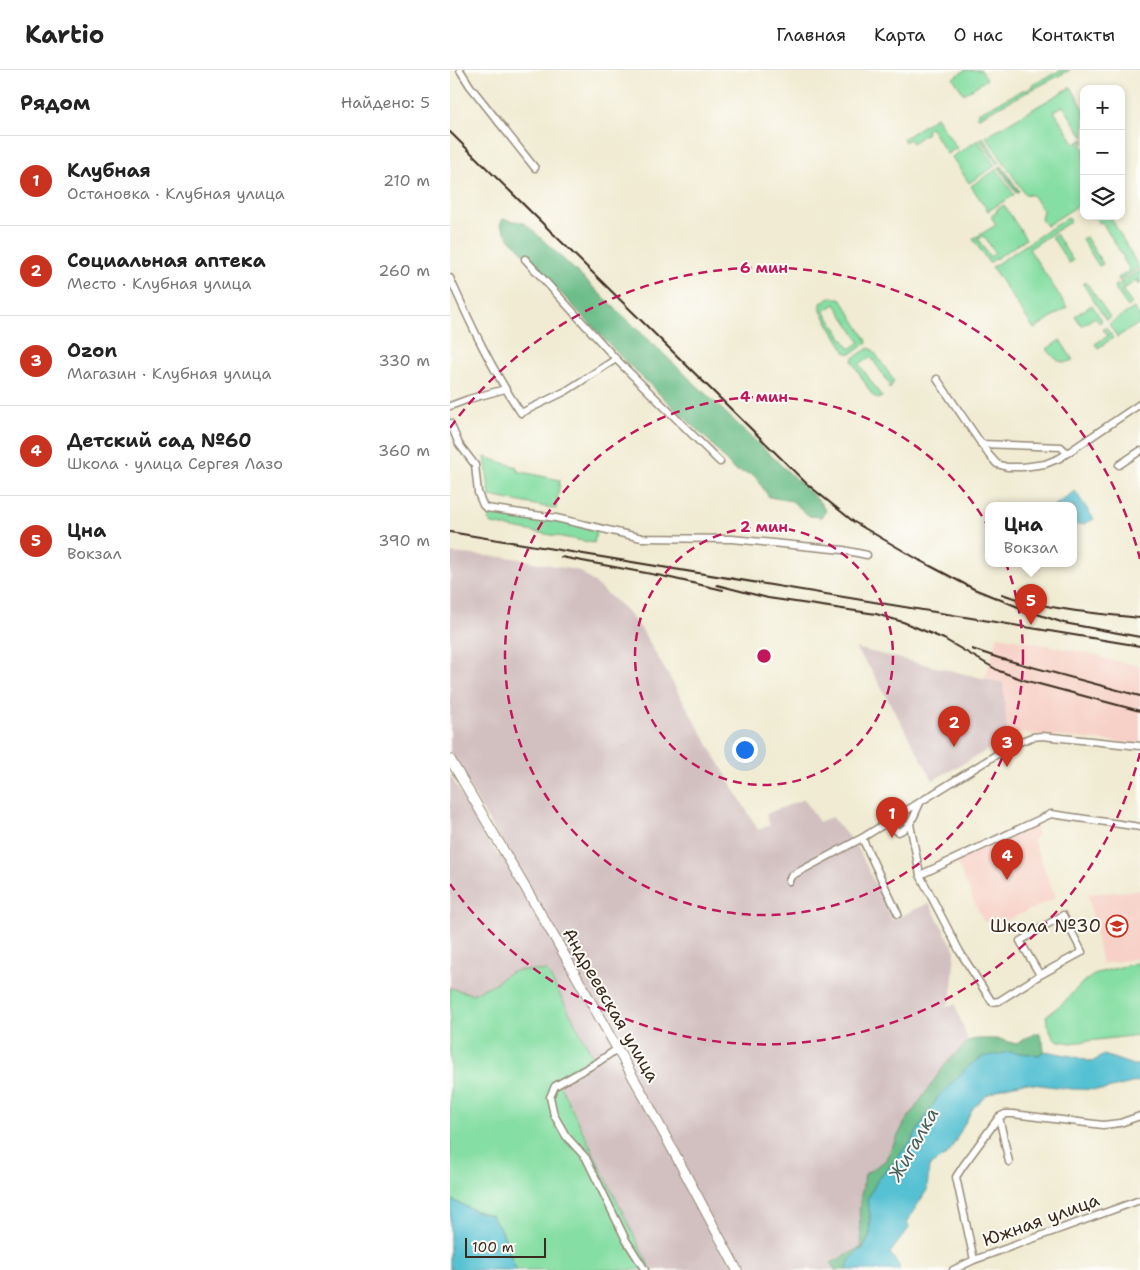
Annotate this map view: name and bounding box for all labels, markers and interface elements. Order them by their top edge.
text: Kartio [25,19,104,51]
text: Главная [776,23,846,47]
text: Карта [874,23,926,47]
text: О нас [954,23,1003,47]
text: Контакты [1031,23,1115,47]
map controls [1080,85,1125,220]
button: + [1080,85,1125,130]
text: Рядом [20,89,90,117]
text: Найдено: 5 [341,92,430,113]
button: − [1080,130,1125,175]
text: Клубная [67,158,151,183]
text: 1 [32,170,40,191]
text: 210 m [383,170,430,191]
button: layers [1080,175,1125,220]
text: Остановка · Клубная улица [67,183,285,204]
text: Социальная аптека [67,248,266,273]
text: 6 мин [740,258,788,278]
text: 2 [30,260,42,281]
text: 260 m [378,260,430,281]
text: Место · Клубная улица [67,273,251,294]
text: Ozon [67,338,117,363]
text: 3 [30,350,42,371]
text: 330 m [378,350,430,371]
text: Магазин · Клубная улица [67,363,271,384]
text: 4 мин [740,387,788,407]
text: Детский сад №60 [67,428,252,453]
text: 4 [30,440,42,461]
text: 360 m [378,440,430,461]
text: Школа · улица Сергея Лазо [67,453,283,474]
popup [985,502,1077,567]
text: Цна [1004,512,1043,537]
text: 2 мин [740,517,788,537]
text: Цна [67,518,106,543]
text: 5 [31,530,41,551]
text: 390 m [378,530,430,551]
text: Вокзал [1004,537,1058,558]
text: Вокзал [67,543,122,564]
pin: 5 [1015,584,1047,625]
centre of rings [755,647,773,665]
pin: 2 [938,706,970,747]
pin: 3 [991,726,1023,767]
your location [732,737,758,763]
pin: 1 [876,797,908,838]
pin: 4 [991,839,1023,880]
place label: Школа №30 [990,914,1101,938]
school or university icon: Школа №30 [1105,914,1129,938]
street label: Андреевская улица [557,924,665,1086]
water label: Жигалка [882,1103,944,1186]
street label: Южная улица [979,1188,1103,1252]
scale bar [465,1235,546,1258]
text: 100 m [472,1238,514,1256]

